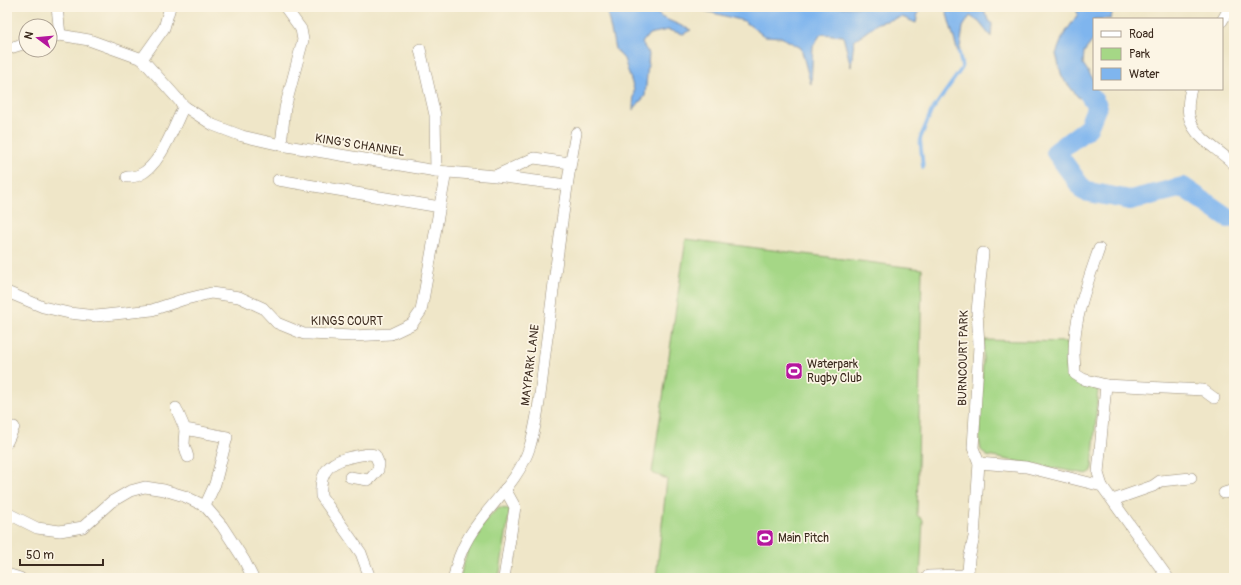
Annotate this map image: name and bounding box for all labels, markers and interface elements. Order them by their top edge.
north arrow [18,18,58,58]
legend [1093,18,1223,90]
text: Road [1129,27,1154,42]
text: N [22,29,36,41]
text: Park [1129,47,1150,62]
text: Water [1129,67,1160,82]
street label: KING'S CHANNEL [314,131,406,160]
street label: BURNCOURT PARK [955,310,972,406]
street label: KINGS COURT [311,314,384,329]
street label: MAYPARK LANE [518,323,543,407]
place label: Waterpark Rugby Club [807,357,862,386]
sports icon: Waterpark Rugby Club [784,361,804,381]
sports icon: Main Pitch [755,528,775,548]
place label: Main Pitch [778,531,829,546]
scale bar [20,541,103,567]
text: 50 m [26,548,54,563]

